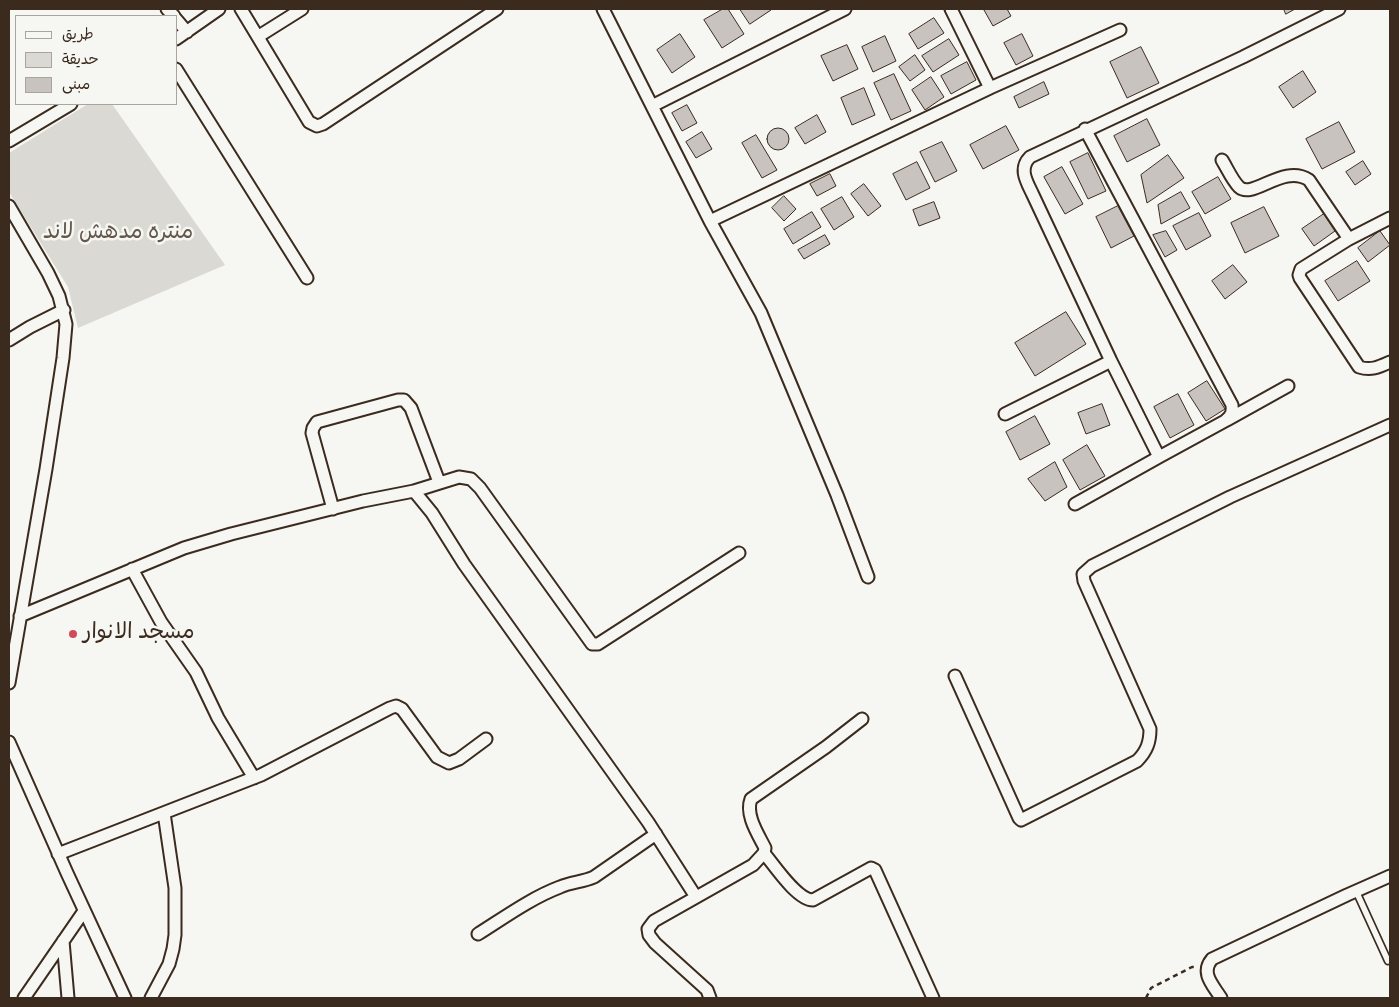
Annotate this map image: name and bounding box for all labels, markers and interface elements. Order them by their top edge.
legend [15,15,178,105]
text: طريق [62,24,94,46]
text: حديقة [62,49,99,71]
text: مبنى [62,74,90,96]
park label: منتره مدهش لاند [43,221,193,247]
place label: مسجد الانوار [83,621,195,647]
marker: مسجد الانوار [67,628,79,640]

